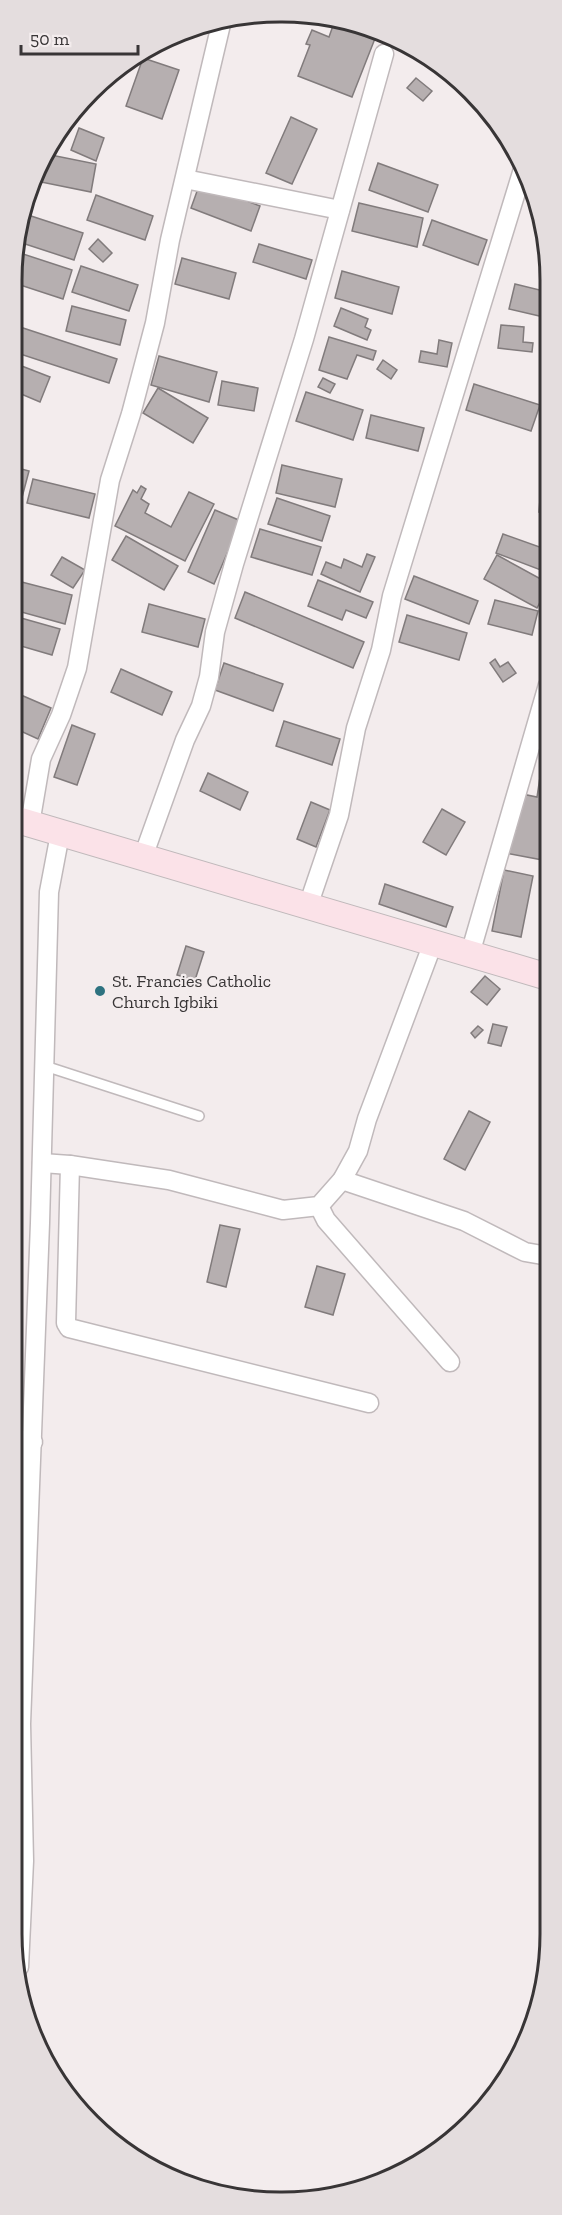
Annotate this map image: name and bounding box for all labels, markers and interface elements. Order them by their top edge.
scale bar [21,18,138,56]
text: 50 m [30,28,70,50]
place label: St. Francies Catholic Church Igbiki [112,970,271,1013]
marker: St. Francies Catholic Church Igbiki [93,984,107,998]

